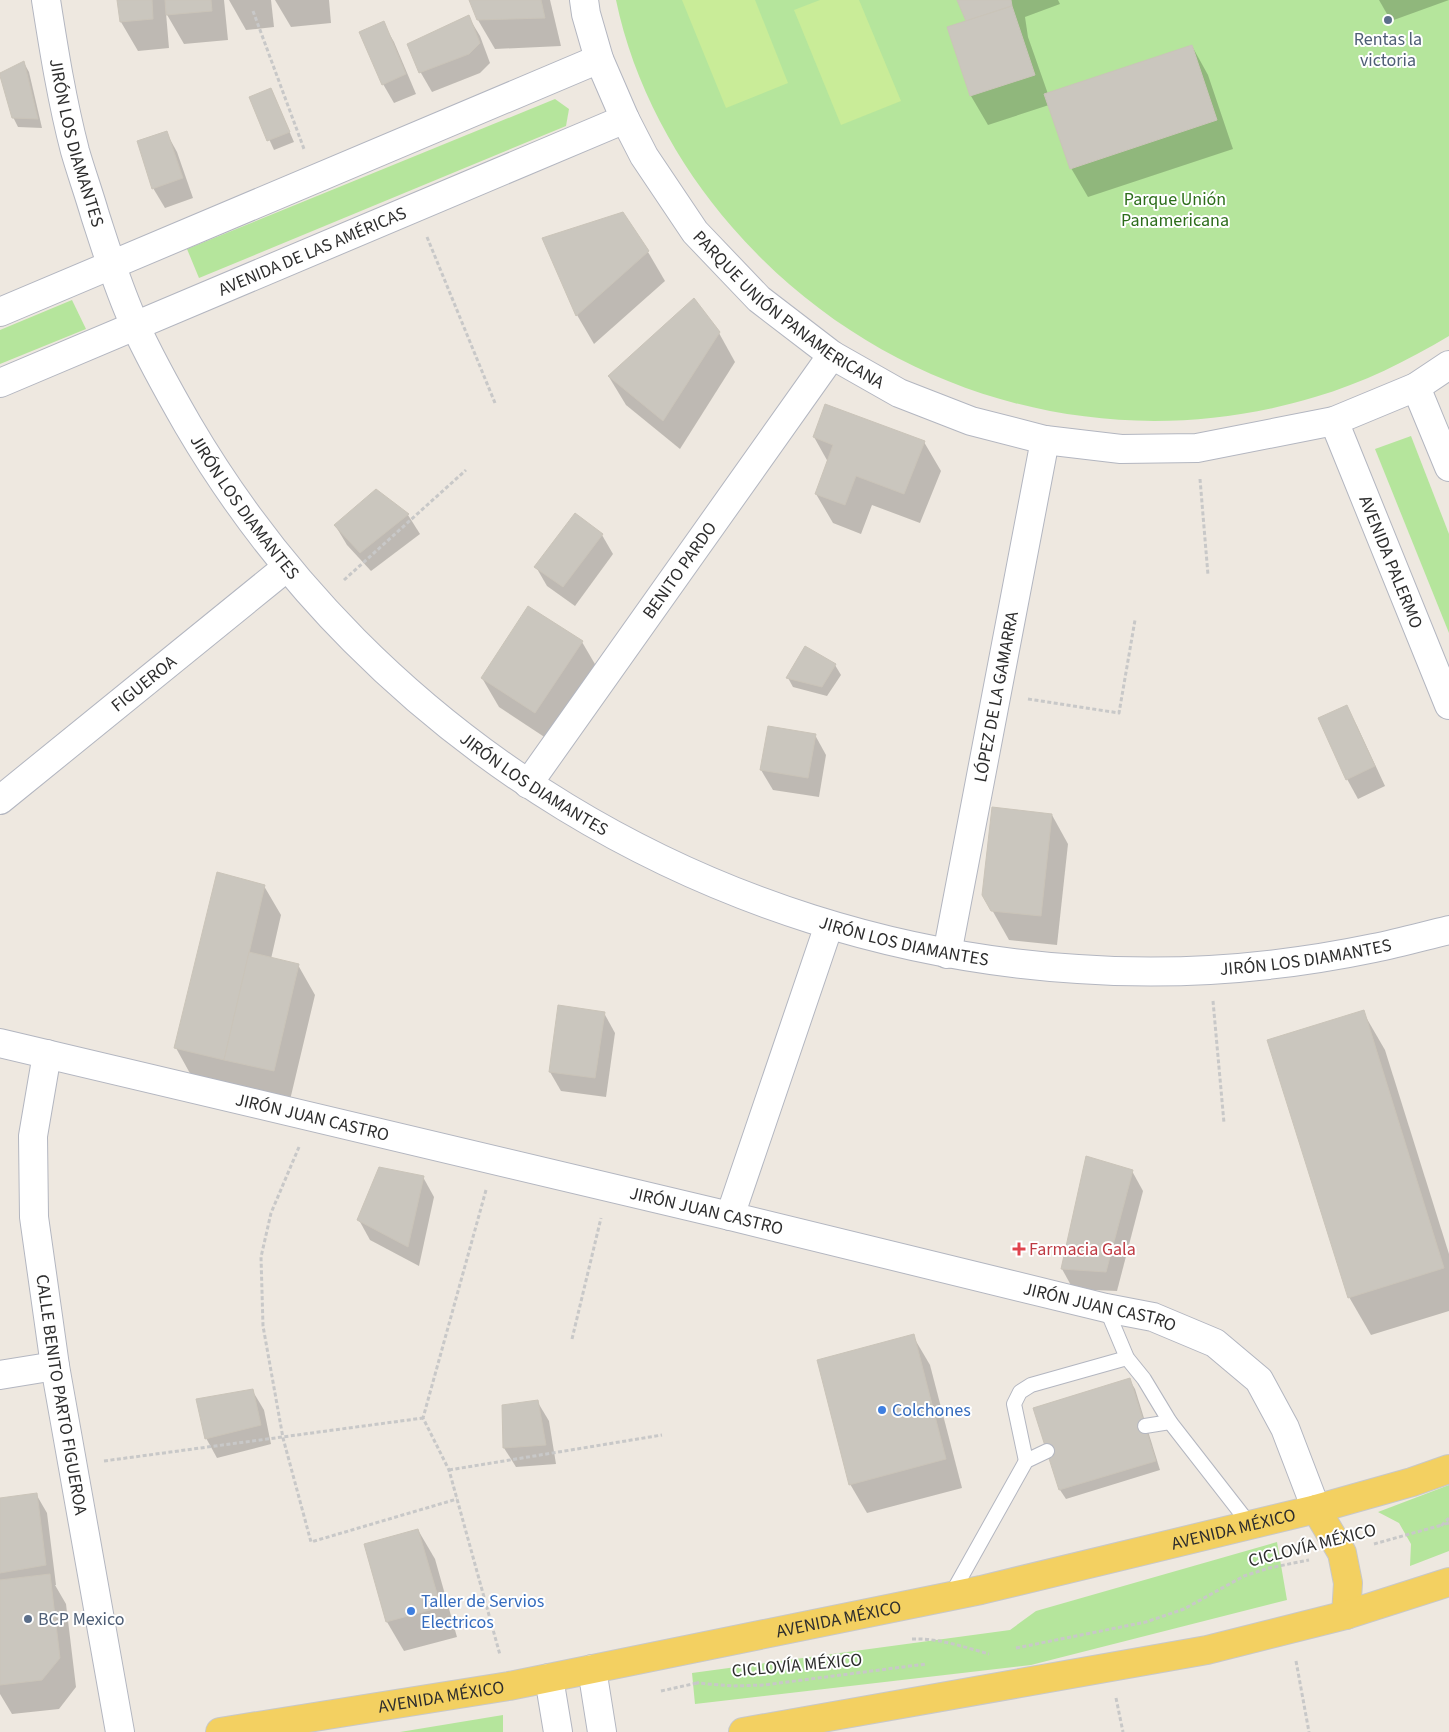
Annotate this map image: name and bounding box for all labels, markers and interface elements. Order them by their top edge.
marker: Rentas la victoria [1382,14,1394,26]
place label: Rentas la victoria [1354,27,1422,73]
street label: JIRÓN LOS DIAMANTES [43,57,110,230]
park label: Parque Unión Panamericana [1121,187,1229,233]
street label: AVENIDA DE LAS AMÉRICAS [215,201,410,302]
street label: PARQUE UNIÓN PANAMERICANA [687,225,889,395]
street label: JIRÓN LOS DIAMANTES [184,430,305,585]
street label: AVENIDA PALERMO [1352,492,1429,632]
street label: BENITO PARDO [637,517,723,624]
street label: LÓPEZ DE LA GAMARRA [968,609,1025,784]
street label: FIGUEROA [106,649,182,718]
street label: JIRÓN LOS DIAMANTES [454,726,613,842]
street label: JIRÓN LOS DIAMANTES [816,910,990,973]
street label: JIRÓN LOS DIAMANTES [1219,933,1394,982]
street label: JIRÓN JUAN CASTRO [233,1087,392,1148]
street label: JIRÓN JUAN CASTRO [627,1181,786,1242]
place label: Farmacia Gala [1029,1237,1136,1262]
marker: Farmacia Gala [1013,1243,1025,1255]
street label: CALLE BENITO PARTO FIGUEROA [29,1273,93,1517]
street label: JIRÓN JUAN CASTRO [1021,1276,1180,1338]
place label: Colchones [892,1398,971,1423]
marker: Colchones [876,1404,888,1416]
street label: AVENIDA MÉXICO [1169,1502,1298,1557]
street label: CICLOVÍA MÉXICO [1246,1518,1379,1573]
place label: Taller de Servios Electricos [421,1589,544,1635]
street label: AVENIDA MÉXICO [774,1595,904,1644]
marker: Taller de Servios Electricos [405,1605,417,1617]
place label: BCP Mexico [38,1607,125,1632]
marker: BCP Mexico [22,1613,34,1625]
street label: CICLOVÍA MÉXICO [731,1647,863,1684]
street label: AVENIDA MÉXICO [376,1675,506,1720]

